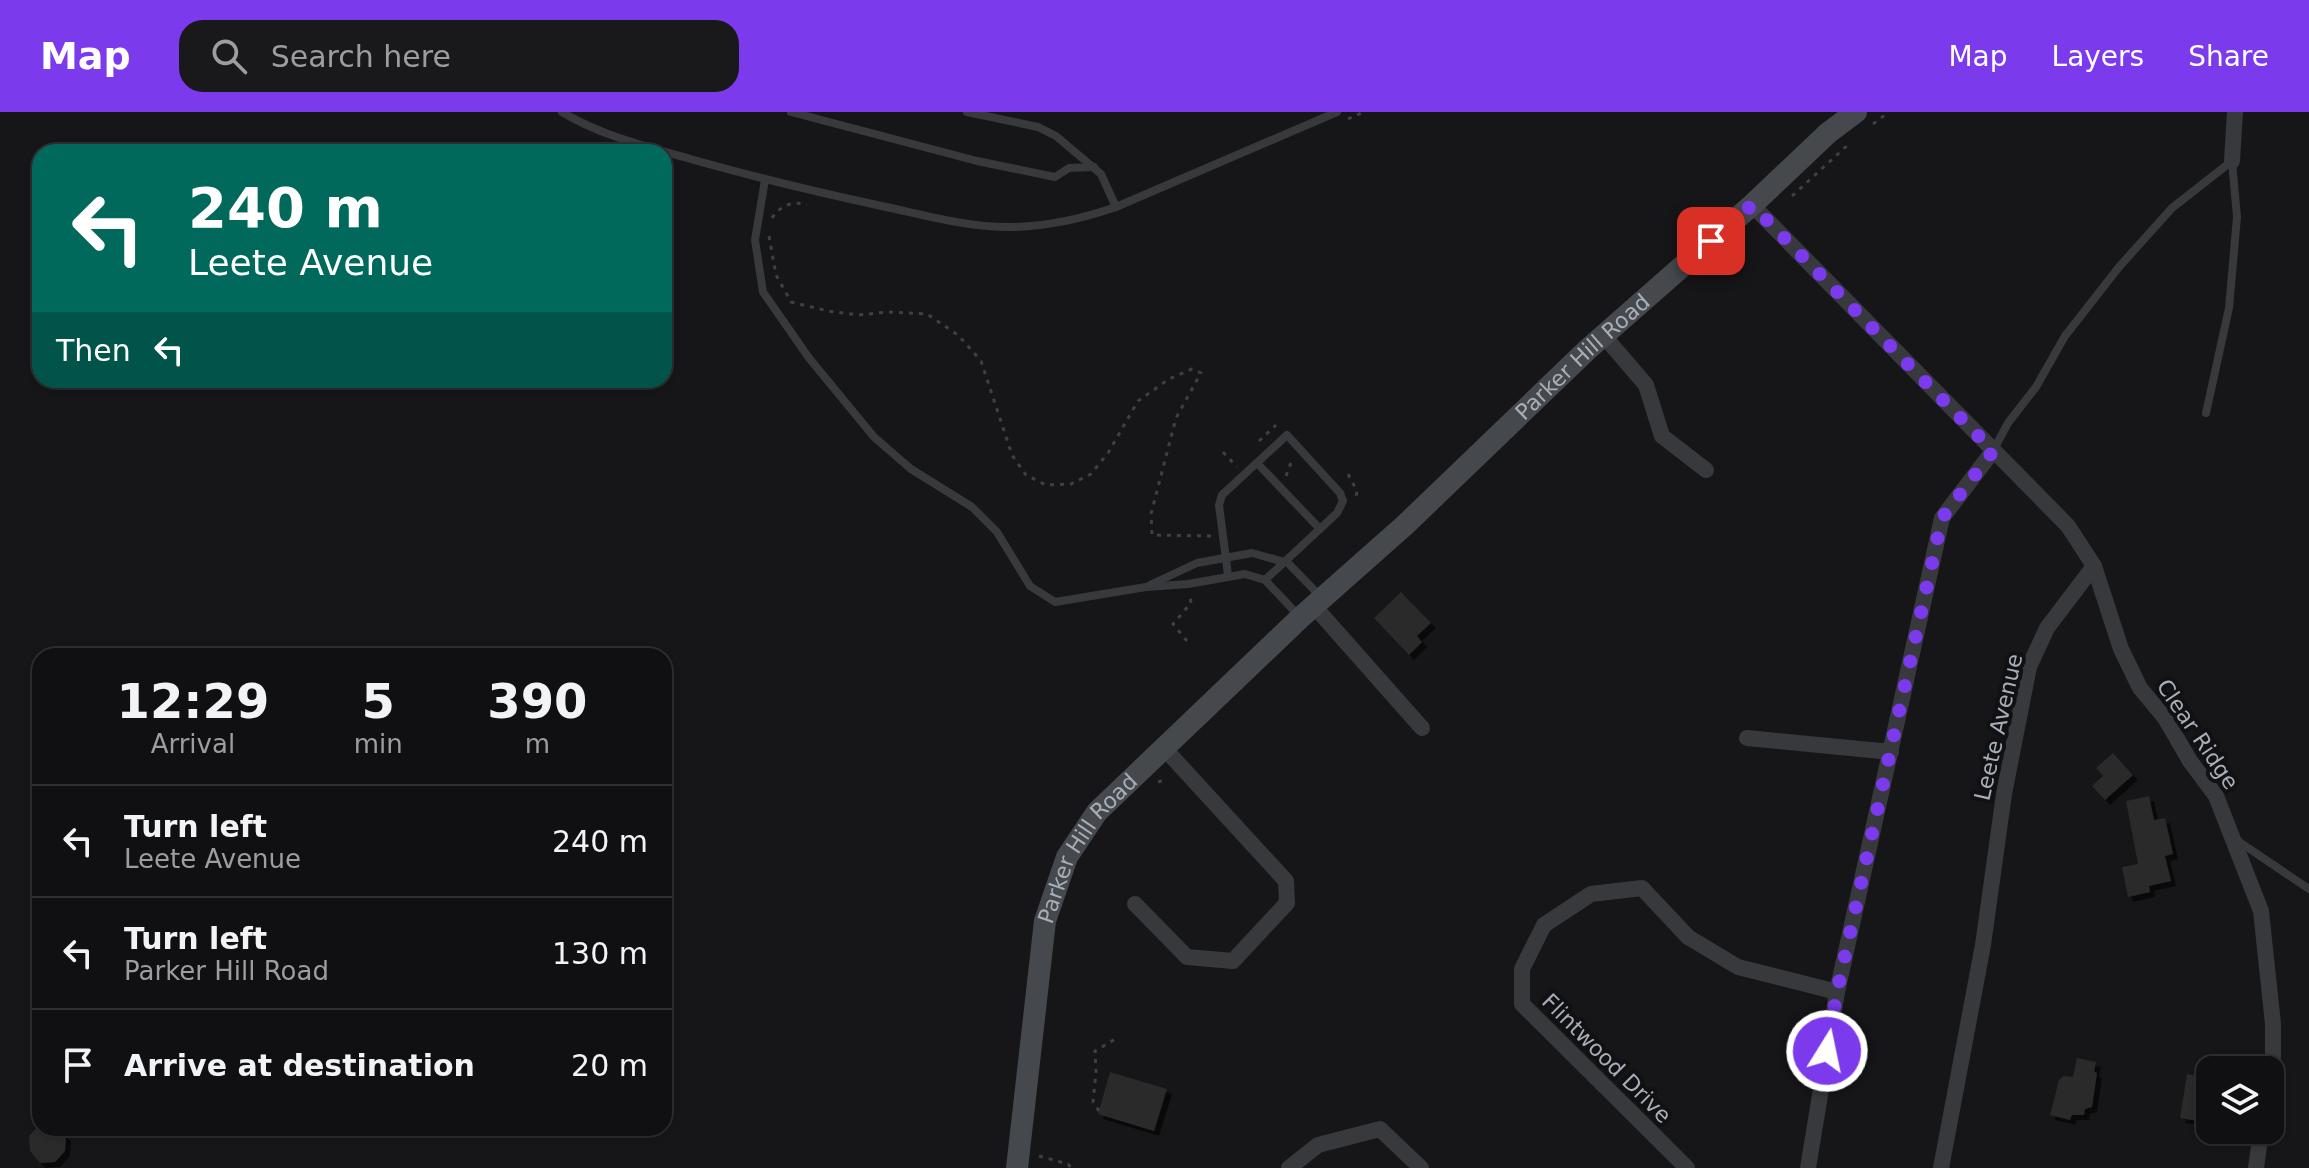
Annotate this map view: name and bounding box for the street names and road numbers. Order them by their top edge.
street label: Parker Hill Road [1510,289,1655,425]
street label: Leete Avenue [1969,651,2028,803]
street label: Clear Ridge [2152,674,2244,794]
street label: Parker Hill Road [1033,768,1142,927]
street label: Flintwood Drive [1537,989,1676,1128]

